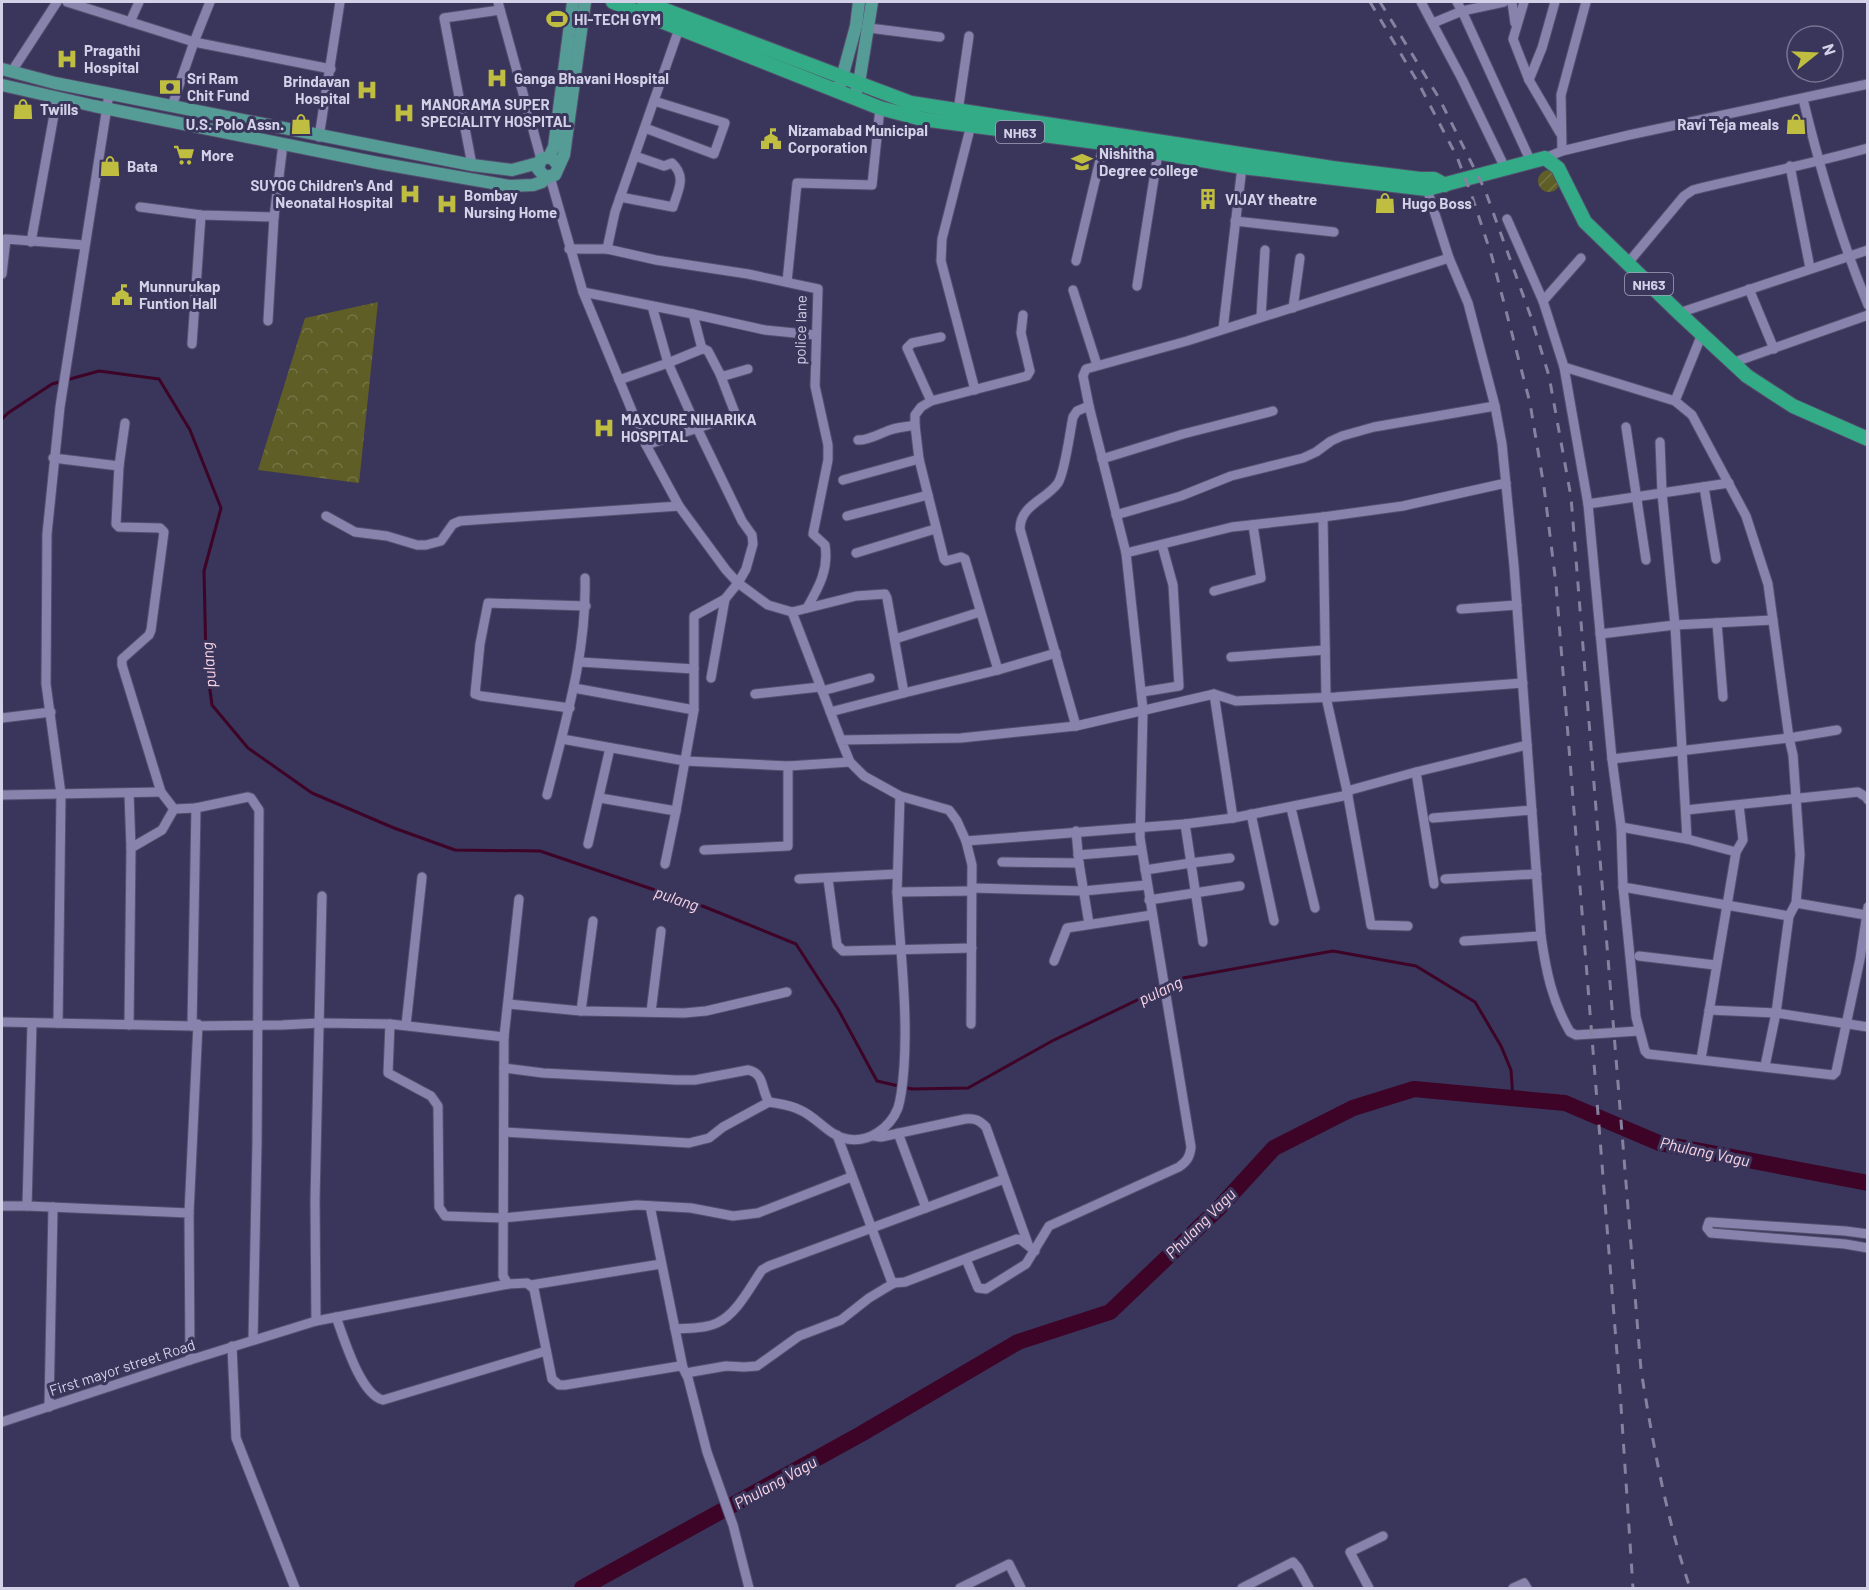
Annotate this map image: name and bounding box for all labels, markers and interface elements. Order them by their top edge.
sports icon: HI-TECH GYM [545,7,569,31]
place label: HI-TECH GYM [574,10,661,28]
north arrow [1785,24,1845,84]
place label: Pragathi Hospital [84,41,141,76]
text: N [1819,41,1840,57]
hospital icon: Pragathi Hospital [55,47,79,71]
hospital icon: Ganga Bhavani Hospital [485,66,509,90]
place label: Sri Ram Chit Fund [187,69,250,104]
place label: Ganga Bhavani Hospital [514,69,669,87]
place label: Brindavan Hospital [283,72,350,107]
bank icon: Sri Ram Chit Fund [158,75,182,99]
hospital icon: Brindavan Hospital [355,78,379,102]
place label: MANORAMA SUPER SPECIALITY HOSPITAL [421,95,572,130]
shop icon: Twills [11,97,35,121]
place label: Twills [40,100,79,118]
hospital icon: MANORAMA SUPER SPECIALITY HOSPITAL [392,101,416,125]
shop icon: U.S. Polo Assn. [289,112,313,136]
shop icon: Ravi Teja meals [1784,112,1808,136]
place label: U.S. Polo Assn. [186,115,284,133]
place label: Ravi Teja meals [1677,115,1779,133]
place label: Nizamabad Municipal Corporation [788,121,928,156]
road number: NH63 [996,121,1044,143]
public building icon: Nizamabad Municipal Corporation [759,127,783,151]
supermarket icon: More [172,143,196,167]
place label: Nishitha Degree college [1099,144,1198,179]
place label: More [201,146,234,164]
school or university icon: Nishitha Degree college [1070,150,1094,174]
shop icon: Bata [98,154,122,178]
place label: Bata [127,157,158,175]
place label: SUYOG Children's And Neonatal Hospital [250,176,393,211]
hospital icon: SUYOG Children's And Neonatal Hospital [398,182,422,206]
place label: Bombay Nursing Home [464,186,557,221]
building icon: VIJAY theatre [1196,187,1220,211]
place label: VIJAY theatre [1225,190,1317,208]
shop icon: Hugo Boss [1373,191,1397,215]
hospital icon: Bombay Nursing Home [435,192,459,216]
place label: Hugo Boss [1402,194,1472,212]
road number: NH63 [1625,273,1673,295]
place label: Munnurukap Funtion Hall [139,277,221,312]
public building icon: Munnurukap Funtion Hall [110,283,134,307]
street label: police lane [790,295,810,365]
place label: MAXCURE NIHARIKA HOSPITAL [621,410,757,445]
hospital icon: MAXCURE NIHARIKA HOSPITAL [592,416,616,440]
water label: pulang [197,641,219,689]
water label: pulang [652,882,702,914]
water label: pulang [1135,972,1185,1008]
water label: Phulang Vagu [1658,1132,1752,1170]
water label: Phulang Vagu [1161,1184,1239,1262]
street label: First mayor street Road [47,1335,197,1399]
water label: Phulang Vagu [730,1452,820,1512]

